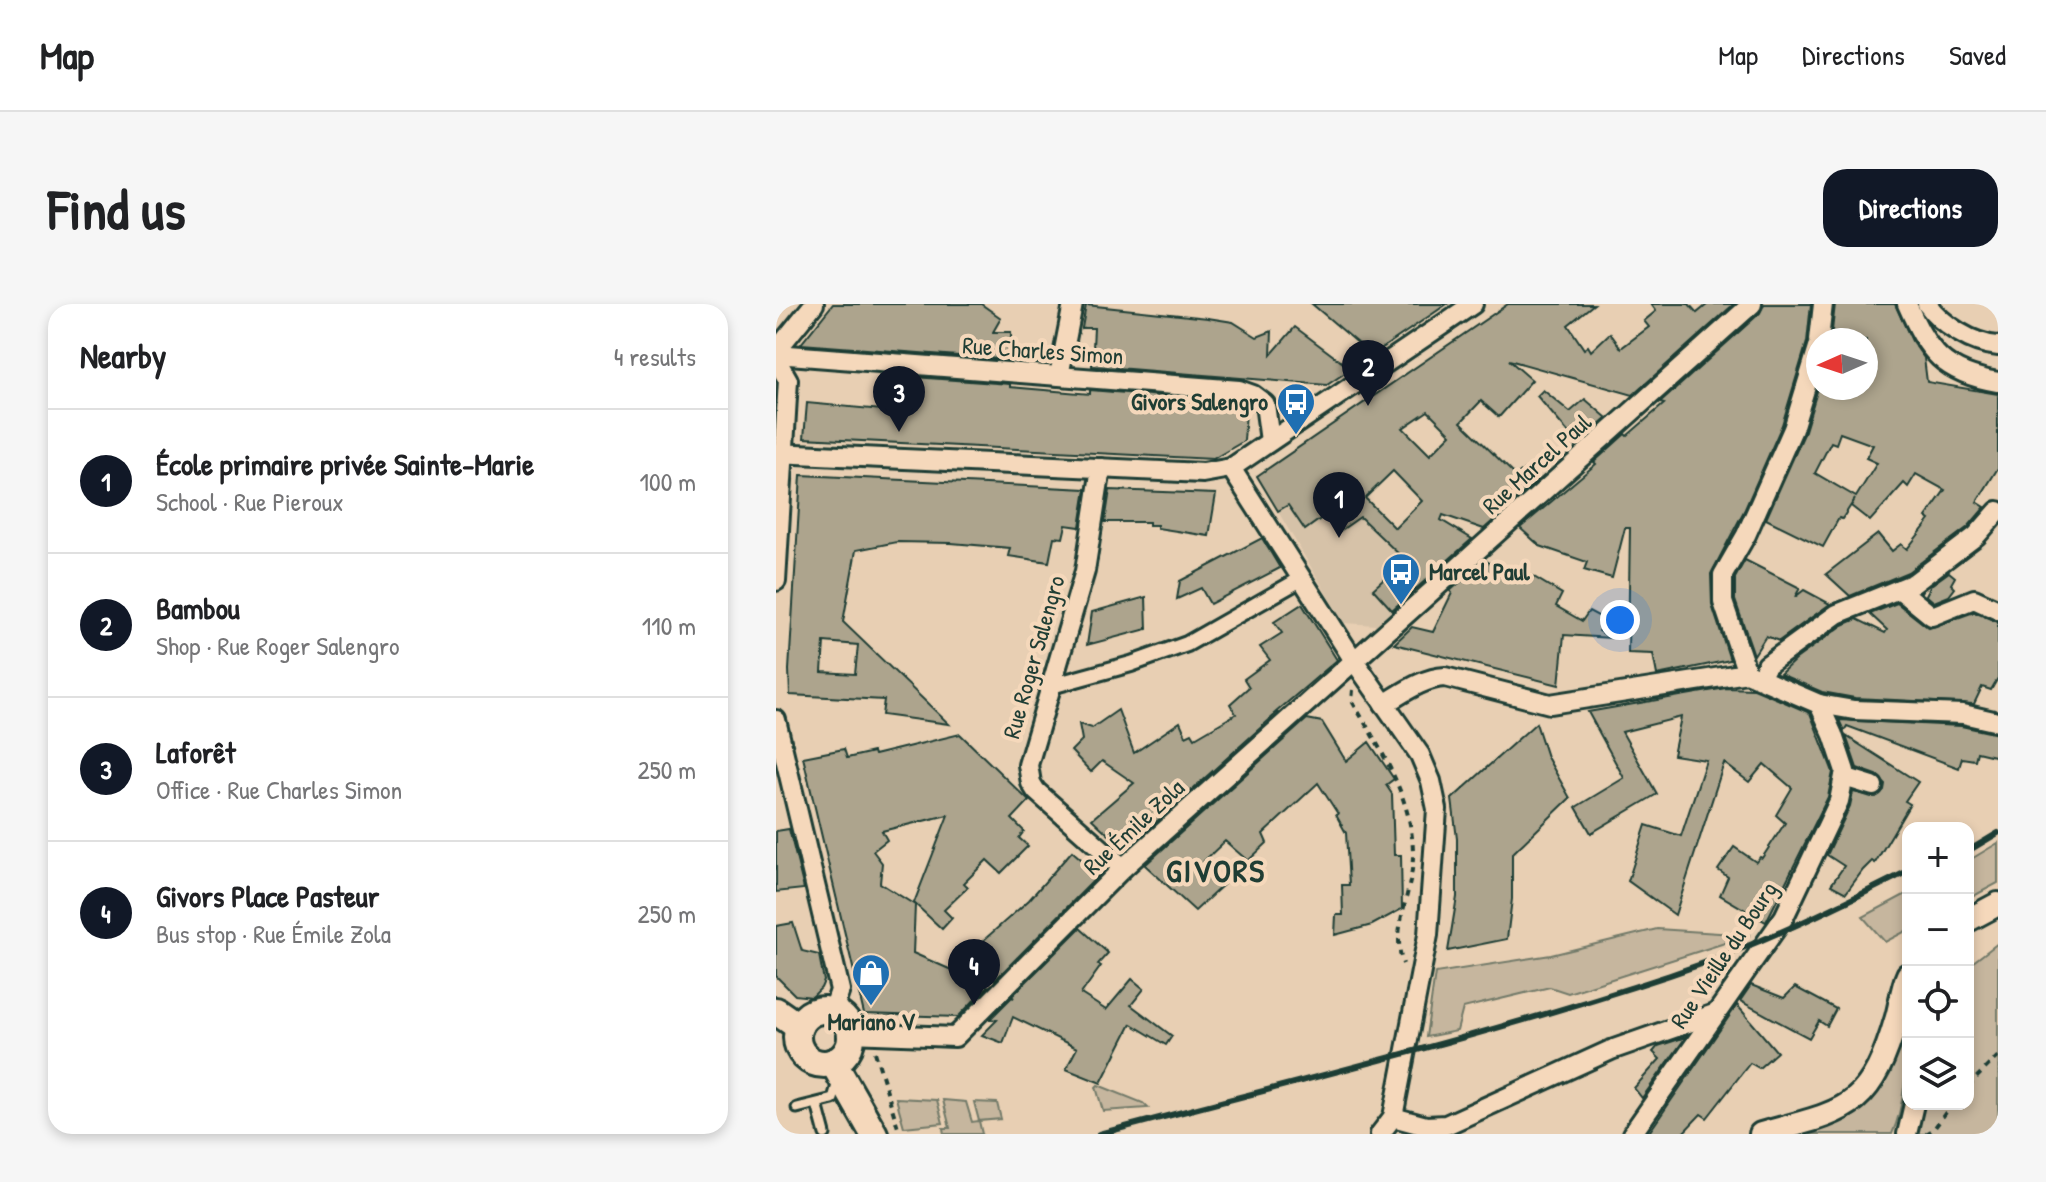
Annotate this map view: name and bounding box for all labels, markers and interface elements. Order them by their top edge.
text: Map [40,29,94,81]
text: Map [1718,36,1758,74]
text: Directions [1802,36,1905,74]
text: Saved [1949,36,2006,74]
button: Directions [1823,169,1998,247]
text: Find us [48,171,186,246]
street label: Rue Charles Simon [961,328,1125,372]
north arrow [1806,328,1878,400]
text: Nearby [80,333,166,379]
text: 4 results [614,339,696,374]
pin: 2 [1342,340,1394,406]
pin: 3 [873,366,925,432]
bus stop icon: Givors Salengro [1275,381,1317,436]
place label: Givors Salengro [1131,385,1268,418]
street label: Rue Marcel Paul [1475,405,1598,521]
text: École primaire privée Sainte-Marie [156,444,534,484]
text: 1 [101,464,111,499]
text: 100 m [640,464,696,499]
pin: 1 [1313,472,1365,538]
text: School · Rue Pieroux [156,484,344,519]
bus stop icon: Marcel Paul [1380,551,1422,606]
place label: Marcel Paul [1429,555,1530,587]
street label: Rue Roger Salengro [995,571,1072,742]
text: Bambou [156,588,240,628]
your location [1600,600,1640,640]
text: 2 [100,608,112,643]
text: 110 m [642,608,696,643]
text: Shop · Rue Roger Salengro [156,628,400,663]
text: Laforêt [156,732,236,772]
text: 3 [100,752,112,787]
text: 250 m [638,752,696,787]
street label: Rue Émile Zola [1076,771,1191,881]
text: Office · Rue Charles Simon [156,772,402,807]
map controls [1902,822,1974,1110]
button: + [1902,822,1974,894]
district label: GIVORS [1166,849,1266,892]
street label: Rue Vieille du Bourg [1662,875,1784,1034]
text: Givors Place Pasteur [156,876,379,916]
button: − [1902,894,1974,966]
text: 4 [101,896,111,931]
text: 250 m [638,896,696,931]
text: Bus stop · Rue Émile Zola [156,916,391,951]
pin: 4 [948,939,1000,1005]
shop icon: Mariano V [850,952,892,1007]
button: locate [1902,966,1974,1038]
place label: Mariano V [827,1005,915,1037]
button: layers [1902,1038,1974,1110]

